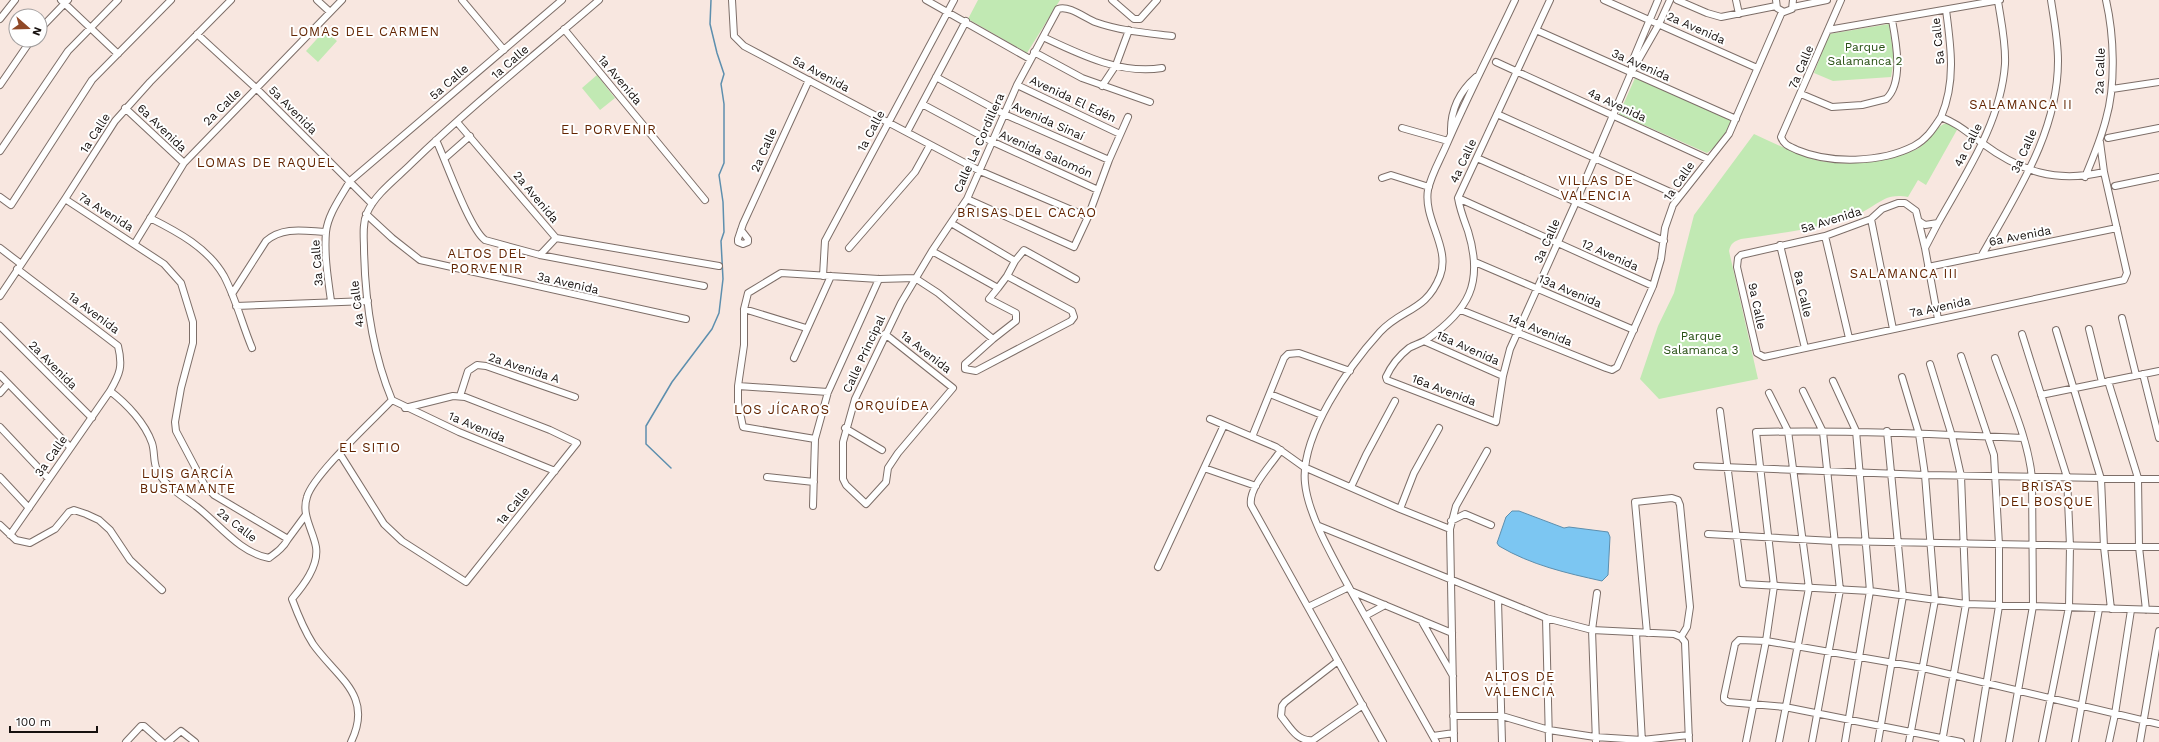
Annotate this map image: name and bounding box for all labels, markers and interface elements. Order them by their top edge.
north arrow [8,8,48,48]
street label: 2a Avenida [1664,9,1728,47]
street label: 5a Calle [1929,17,1947,65]
district label: LOMAS DEL CARMEN [290,24,440,39]
text: N [29,25,44,37]
park label: Parque Salamanca 2 [1828,40,1902,68]
street label: 1a Calle [489,42,531,82]
street label: 7a Calle [1786,43,1817,91]
street label: 3a Avenida [1609,46,1673,84]
street label: 2a Calle [2092,47,2108,95]
street label: 1a Avenida [595,52,645,108]
street label: 5a Avenida [790,53,852,95]
street label: 5a Calle [427,61,471,103]
street label: Avenida El Edén [1028,73,1118,125]
street label: 5a Avenida [266,83,320,137]
street label: 4a Avenida [1585,85,1649,125]
street label: 2a Calle [200,86,244,128]
street label: Calle La Cordillera [951,91,1007,195]
district label: SALAMANCA II [1969,97,2073,112]
street label: Avenida Sinaí [1010,99,1086,143]
street label: 6a Avenida [134,101,190,155]
street label: 1a Calle [854,108,888,154]
street label: 1a Calle [77,110,113,156]
street label: 4a Calle [1951,121,1985,169]
district label: EL PORVENIR [561,122,657,137]
street label: 2a Calle [748,126,780,174]
street label: Avenida Salomón [997,127,1095,181]
street label: 3a Calle [2008,127,2040,175]
street label: 4a Calle [1447,137,1479,185]
district label: LOMAS DE RAQUEL [197,155,335,170]
street label: 1a Calle [1660,159,1698,203]
street label: 2a Avenida [510,168,562,226]
district label: VILLAS DE VALENCIA [1558,173,1634,203]
street label: 7a Avenida [76,190,136,235]
street label: 5a Avenida [1799,204,1863,236]
district label: BRISAS DEL CACAO [957,205,1097,220]
street label: 3a Calle [1531,217,1563,265]
street label: 6a Avenida [1988,223,2052,249]
street label: 12 Avenida [1579,236,1641,274]
street label: 3a Calle [308,239,326,287]
district label: ALTOS DEL PORVENIR [447,246,527,276]
district label: SALAMANCA III [1850,266,1958,281]
street label: 3a Avenida [536,269,600,297]
street label: 8a Calle [1791,269,1815,319]
street label: 13a Avenida [1536,271,1604,311]
street label: 4a Calle [347,280,367,328]
street label: 9a Calle [1745,281,1769,331]
street label: 1a Avenida [66,289,123,337]
street label: 7a Avenida [1908,294,1972,320]
street label: 14a Avenida [1506,311,1574,349]
street label: Calle Principal [840,313,888,395]
street label: 1a Avenida [898,328,954,376]
street label: 15a Avenida [1434,328,1502,368]
park label: Parque Salamanca 3 [1664,329,1738,357]
street label: 2a Avenida [26,338,80,392]
street label: 2a Avenida A [487,350,561,386]
street label: 16a Avenida [1410,371,1478,409]
district label: ORQUÍDEA [854,397,930,413]
district label: LOS JÍCAROS [734,401,830,417]
street label: 1a Avenida [446,409,508,445]
street label: 3a Calle [32,433,70,479]
district label: EL SITIO [339,440,401,455]
district label: LUIS GARCÍA BUSTAMANTE [140,465,236,496]
district label: BRISAS DEL BOSQUE [2000,479,2094,509]
street label: 1a Calle [494,484,533,528]
street label: 2a Calle [214,505,260,545]
district label: ALTOS DE VALENCIA [1484,669,1556,699]
scale bar [10,708,97,734]
text: 100 m [16,715,51,729]

